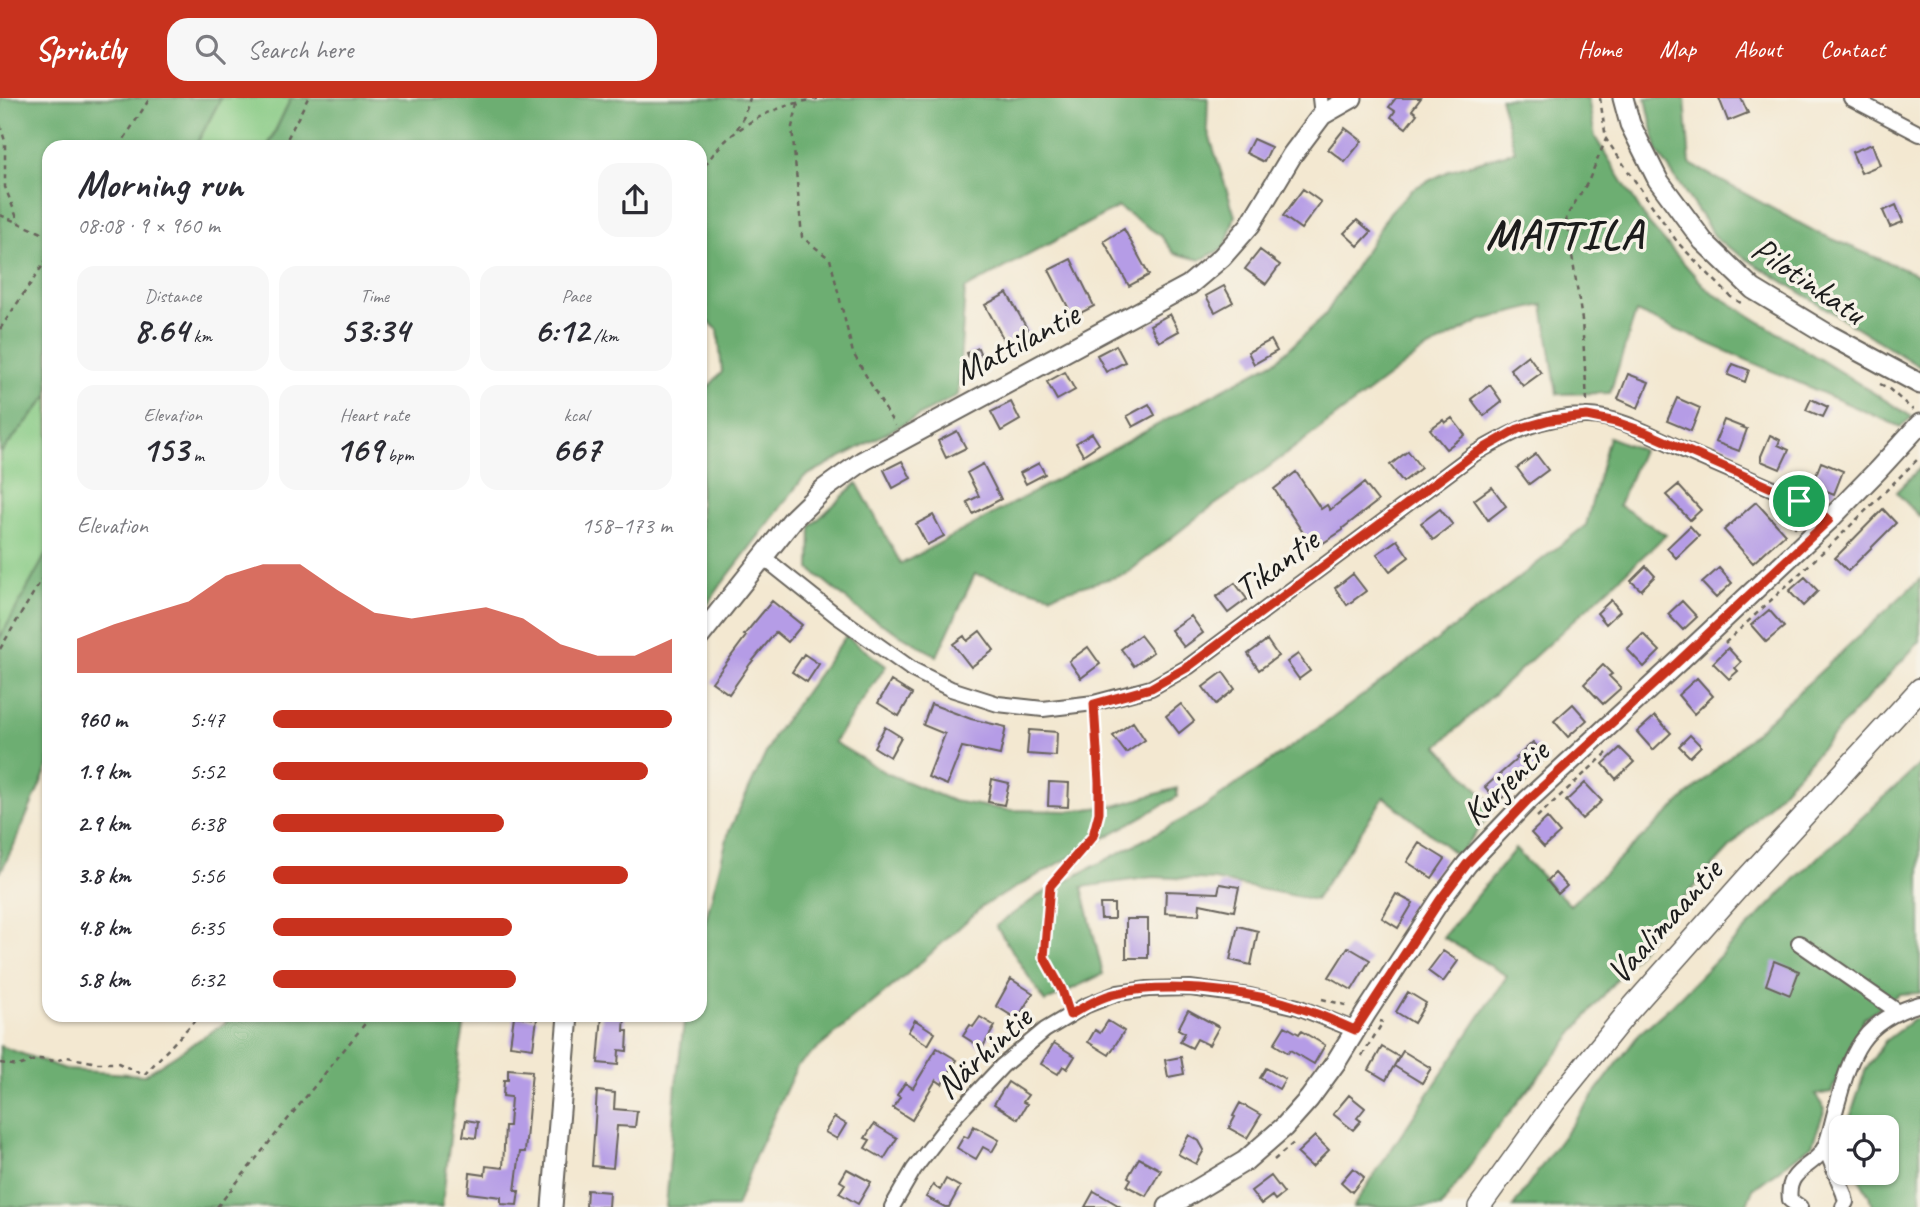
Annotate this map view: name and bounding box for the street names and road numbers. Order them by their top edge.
street label: Pilotinkatu [1743,226,1876,336]
street label: Mattilantie [946,290,1089,395]
street label: Tikantie [1225,516,1330,611]
street label: Kurjentie [1452,728,1561,835]
street label: Vaalimaantie [1596,847,1734,993]
street label: Närhintie [925,994,1043,1109]

